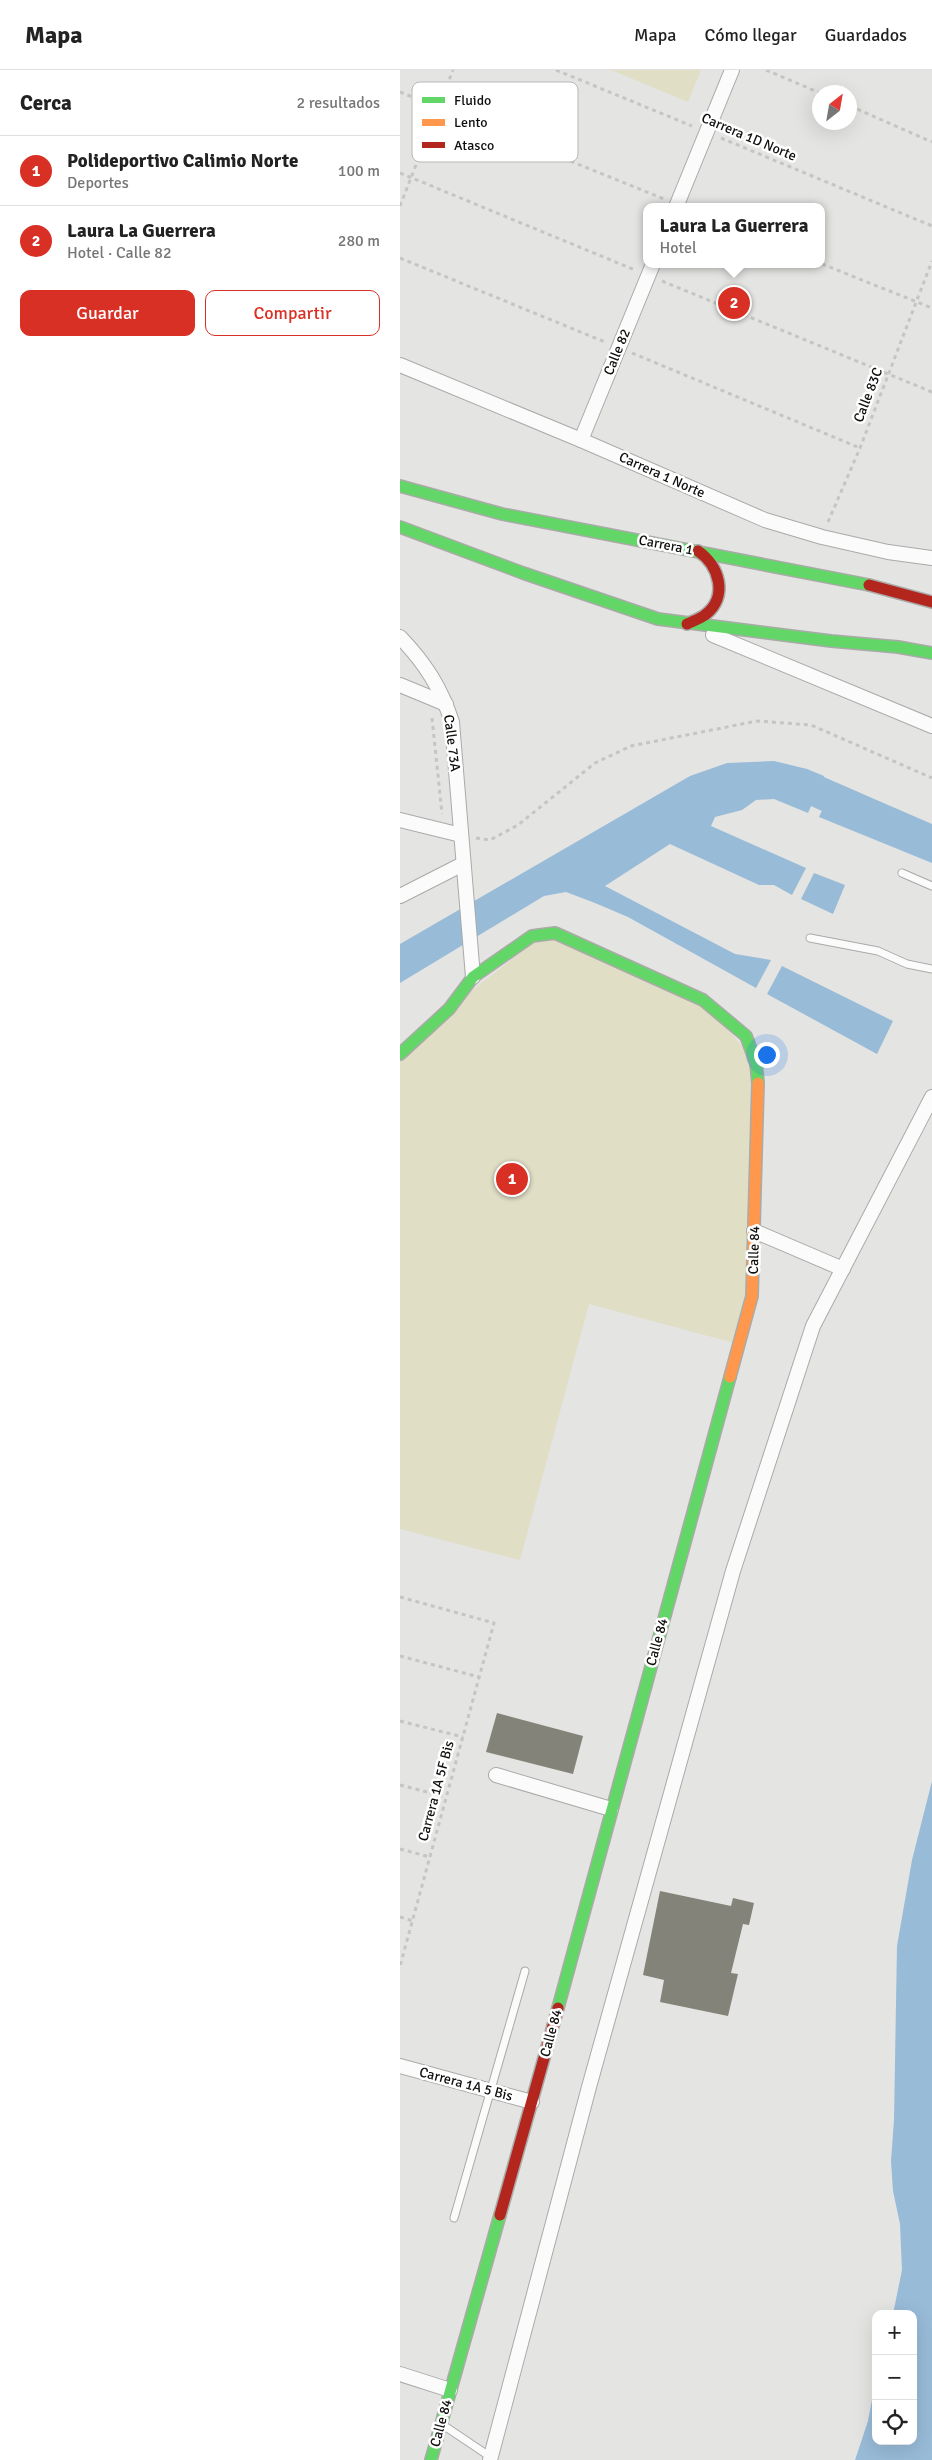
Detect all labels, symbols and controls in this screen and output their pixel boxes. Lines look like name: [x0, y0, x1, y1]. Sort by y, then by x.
text: Mapa: [25, 20, 83, 50]
text: Mapa: [634, 24, 676, 46]
text: Cómo llegar: [704, 24, 797, 46]
text: Guardados: [825, 24, 907, 46]
legend: [412, 82, 578, 162]
north arrow: [812, 85, 857, 130]
text: Cerca: [20, 90, 72, 116]
text: Fluido: [454, 92, 491, 109]
text: 2 resultados: [297, 93, 380, 113]
street label: Carrera 1D Norte: [699, 109, 799, 165]
text: Lento: [454, 114, 488, 131]
text: Atasco: [454, 137, 494, 154]
text: Polideportivo Calimio Norte: [67, 149, 298, 173]
text: 1: [32, 161, 40, 181]
text: 100 m: [338, 161, 380, 181]
text: Deportes: [67, 173, 129, 193]
popup: [643, 203, 825, 268]
text: Laura La Guerrera: [660, 214, 808, 238]
text: Laura La Guerrera: [67, 219, 216, 243]
text: 2: [32, 231, 40, 251]
text: 280 m: [338, 231, 380, 251]
text: Hotel: [660, 238, 697, 258]
text: Hotel · Calle 82: [67, 243, 172, 263]
pin: 2: [718, 284, 750, 322]
button: Guardar: [20, 290, 195, 336]
button: Compartir: [205, 290, 380, 336]
street label: Calle 82: [600, 326, 634, 378]
street label: Calle 83C: [850, 365, 886, 425]
street label: Carrera 1 Norte: [616, 448, 708, 502]
street label: Carrera 1: [637, 531, 695, 559]
street label: Calle 73A: [440, 714, 464, 773]
your location: [754, 1042, 780, 1068]
pin: 1: [496, 1160, 528, 1198]
street label: Calle 84: [745, 1225, 763, 1275]
street label: Calle 84: [643, 1616, 672, 1668]
street label: Carrera 1A 5F Bis: [414, 1739, 458, 1843]
street label: Calle 84: [537, 2007, 566, 2059]
street label: Carrera 1A 5 Bis: [417, 2063, 515, 2105]
map controls: [872, 2310, 917, 2445]
button: +: [872, 2310, 917, 2355]
button: −: [872, 2355, 917, 2400]
street label: Calle 84: [427, 2397, 456, 2449]
button: locate: [872, 2400, 917, 2445]

